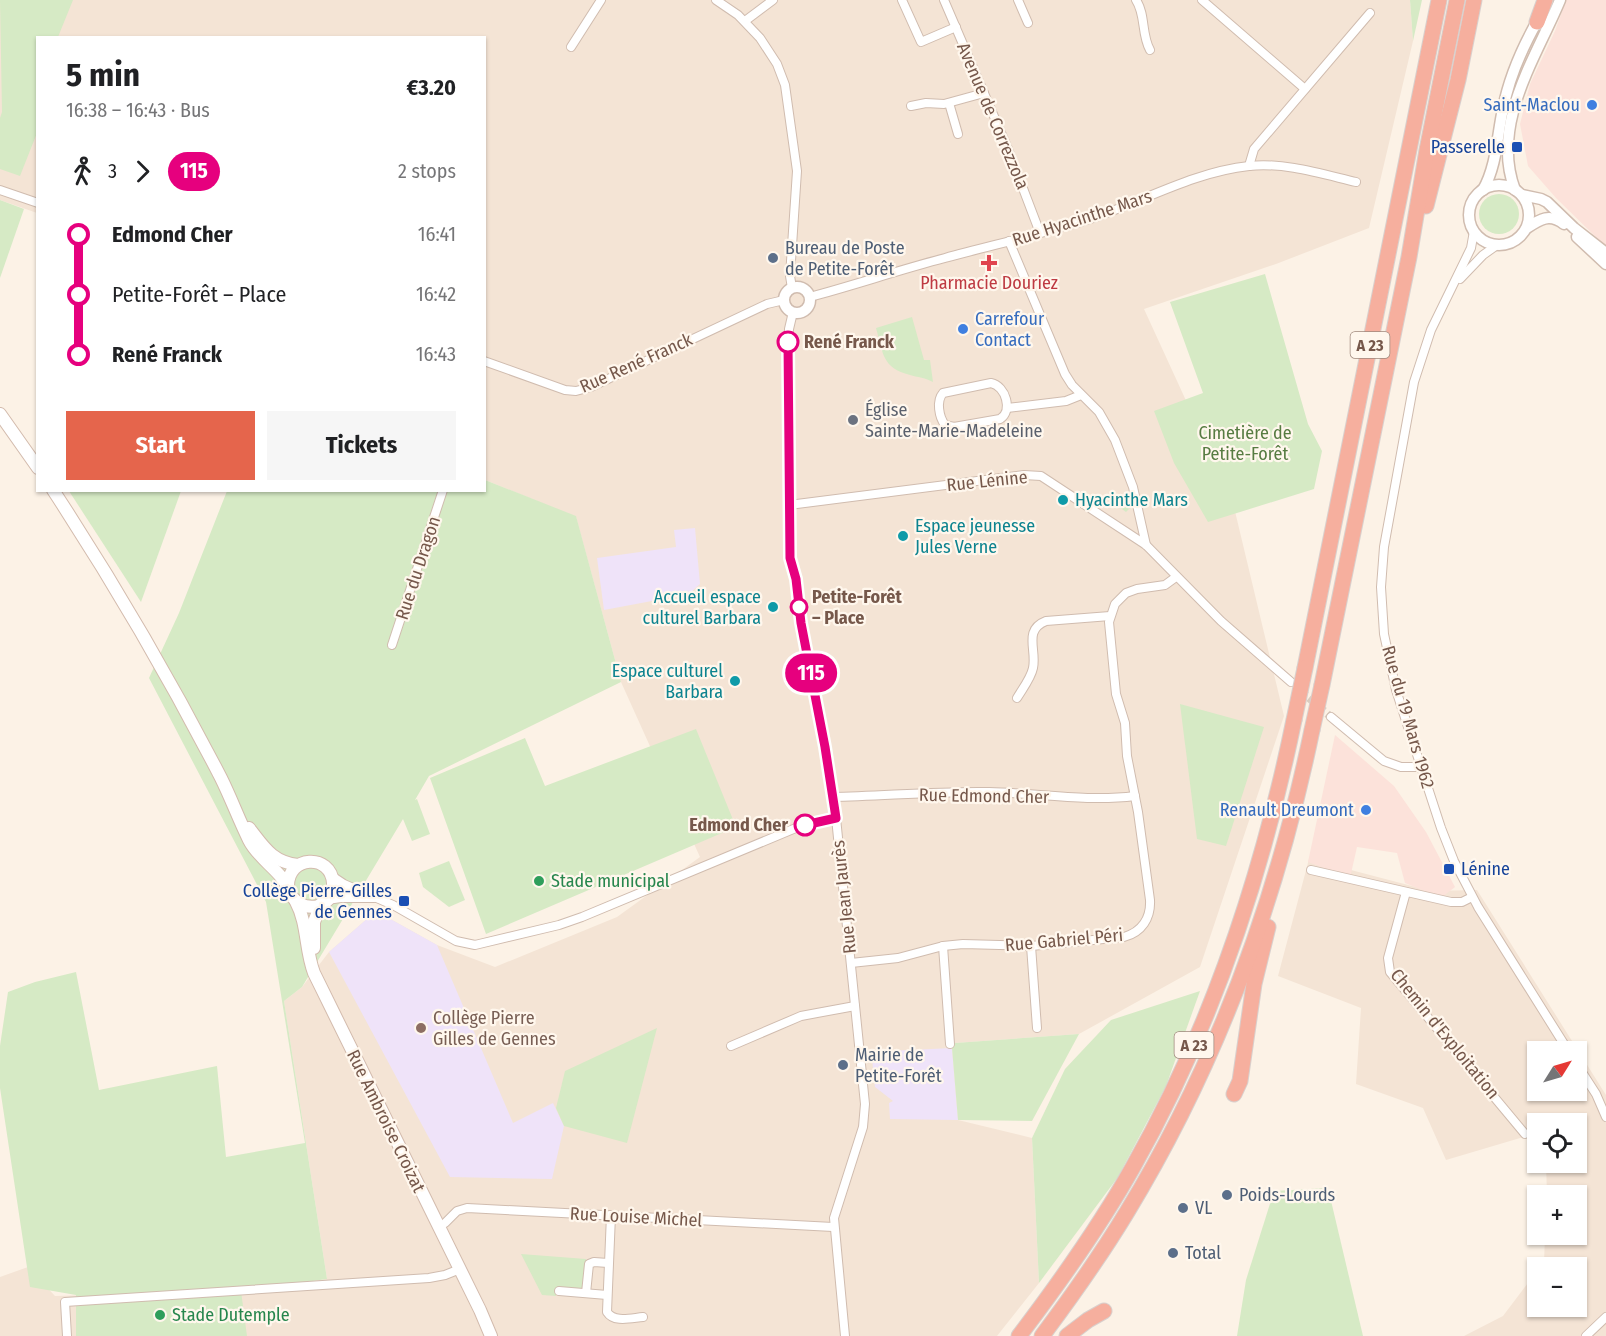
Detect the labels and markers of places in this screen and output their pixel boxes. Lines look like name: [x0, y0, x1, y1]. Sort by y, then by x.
place label: Saint-Maclou: [1484, 94, 1580, 116]
marker: Saint-Maclou: [1585, 98, 1599, 112]
place label: Passerelle: [1431, 136, 1505, 158]
marker: Passerelle: [1510, 140, 1524, 154]
place label: Bureau de Poste de Petite-Forêt: [785, 237, 905, 280]
marker: Bureau de Poste de Petite-Forêt: [766, 251, 780, 265]
marker: Pharmacie Douriez: [982, 256, 996, 270]
place label: Pharmacie Douriez: [920, 272, 1058, 294]
place label: Carrefour Contact: [975, 308, 1045, 351]
marker: Carrefour Contact: [956, 322, 970, 336]
marker: René Franck: [777, 331, 799, 353]
place label: René Franck: [804, 331, 895, 353]
place label: Église Sainte-Marie-Madeleine: [865, 398, 1043, 442]
marker: Église Sainte-Marie-Madeleine: [846, 413, 860, 427]
place label: Hyacinthe Mars: [1075, 489, 1188, 511]
marker: Hyacinthe Mars: [1056, 493, 1070, 507]
place label: Espace jeunesse Jules Verne: [915, 515, 1035, 558]
marker: Espace jeunesse Jules Verne: [896, 529, 910, 543]
place label: Accueil espace culturel Barbara: [643, 586, 761, 629]
place label: Petite-Forêt – Place: [812, 586, 902, 629]
marker: Petite-Forêt – Place: [790, 598, 808, 616]
marker: Accueil espace culturel Barbara: [766, 600, 780, 614]
place label: Espace culturel Barbara: [612, 660, 723, 703]
marker: Espace culturel Barbara: [728, 674, 742, 688]
place label: Renault Dreumont: [1220, 799, 1354, 821]
marker: Renault Dreumont: [1359, 803, 1373, 817]
place label: Edmond Cher: [689, 814, 788, 836]
marker: Edmond Cher: [794, 814, 816, 836]
place label: Lénine: [1461, 858, 1510, 880]
marker: Lénine: [1442, 862, 1456, 876]
place label: Stade municipal: [551, 870, 670, 892]
marker: Stade municipal: [532, 874, 546, 888]
place label: Collège Pierre-Gilles de Gennes: [243, 880, 392, 923]
marker: Collège Pierre-Gilles de Gennes: [397, 894, 411, 908]
place label: Collège Pierre Gilles de Gennes: [433, 1007, 556, 1050]
marker: Collège Pierre Gilles de Gennes: [414, 1021, 428, 1035]
place label: Mairie de Petite-Forêt: [855, 1044, 942, 1087]
marker: Mairie de Petite-Forêt: [836, 1058, 850, 1072]
place label: Poids-Lourds: [1239, 1184, 1336, 1206]
marker: Poids-Lourds: [1220, 1188, 1234, 1202]
place label: VL: [1195, 1197, 1212, 1219]
marker: VL: [1176, 1201, 1190, 1215]
place label: Total: [1185, 1242, 1221, 1264]
marker: Total: [1166, 1246, 1180, 1260]
place label: Stade Dutemple: [172, 1304, 290, 1326]
marker: Stade Dutemple: [153, 1308, 167, 1322]

